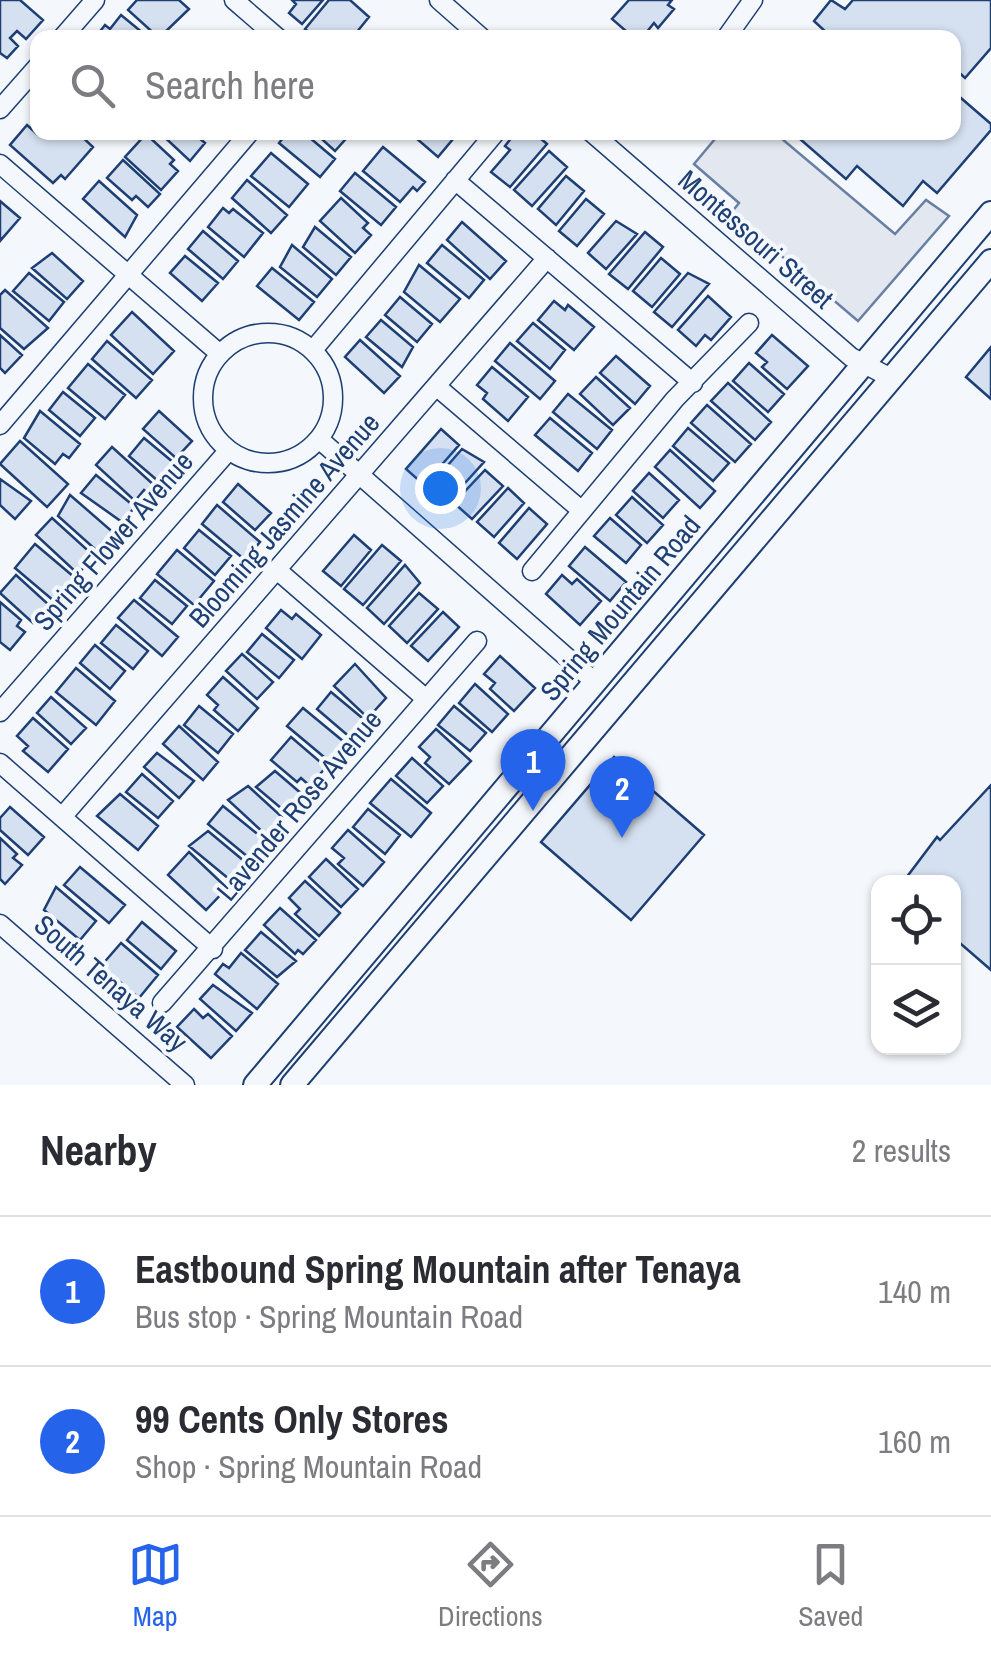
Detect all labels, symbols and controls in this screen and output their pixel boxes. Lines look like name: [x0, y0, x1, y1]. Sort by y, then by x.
search box: [30, 30, 961, 140]
icon: search: [65, 58, 120, 113]
text: Search here: [145, 60, 315, 111]
street label: Montessouri Street: [670, 161, 842, 317]
street label: Blooming Jasmine Avenue: [180, 405, 388, 635]
street label: Spring Flower Avenue: [25, 443, 201, 639]
your location: [415, 463, 466, 514]
street label: Spring Mountain Road: [531, 507, 709, 709]
street label: Lavender Rose Avenue: [208, 702, 390, 908]
pin: 1: [500, 728, 566, 811]
pin: 2: [590, 756, 654, 838]
map controls: [871, 875, 961, 1055]
button: locate: [871, 875, 961, 965]
street label: South Tenaya Way: [26, 906, 196, 1060]
button: layers: [871, 965, 961, 1055]
text: Nearby: [40, 1122, 157, 1178]
text: 2 results: [852, 1129, 951, 1172]
text: Eastbound Spring Mountain after Tenaya: [135, 1244, 740, 1295]
text: 1: [65, 1270, 80, 1313]
text: 140 m: [878, 1270, 951, 1313]
text: Bus stop · Spring Mountain Road: [135, 1295, 523, 1338]
text: 99 Cents Only Stores: [135, 1394, 448, 1445]
text: 2: [65, 1420, 80, 1463]
text: 160 m: [878, 1420, 951, 1463]
text: Shop · Spring Mountain Road: [135, 1445, 482, 1488]
tab: Map: [128, 1537, 183, 1635]
tab: Directions: [438, 1537, 543, 1635]
tab: Saved: [798, 1537, 863, 1635]

